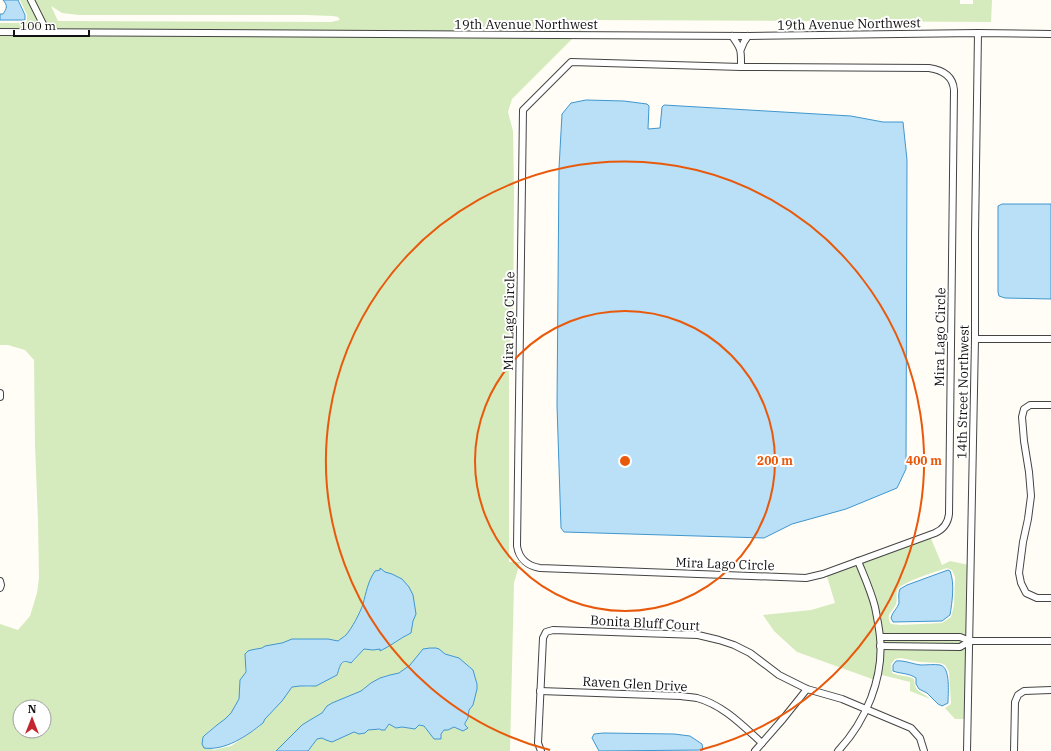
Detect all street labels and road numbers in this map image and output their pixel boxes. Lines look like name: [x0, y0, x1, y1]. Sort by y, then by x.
street label: 19th Avenue Northwest: [777, 14, 921, 34]
street label: 19th Avenue Northwest: [454, 16, 598, 33]
street label: Mira Lago Circle: [500, 271, 518, 371]
street label: Mira Lago Circle: [931, 287, 949, 387]
street label: 14th Street Northwest: [953, 324, 973, 459]
street label: Mira Lago Circle: [675, 554, 775, 574]
street label: Bonita Bluff Court: [590, 612, 701, 634]
street label: Raven Glen Drive: [582, 673, 688, 695]

